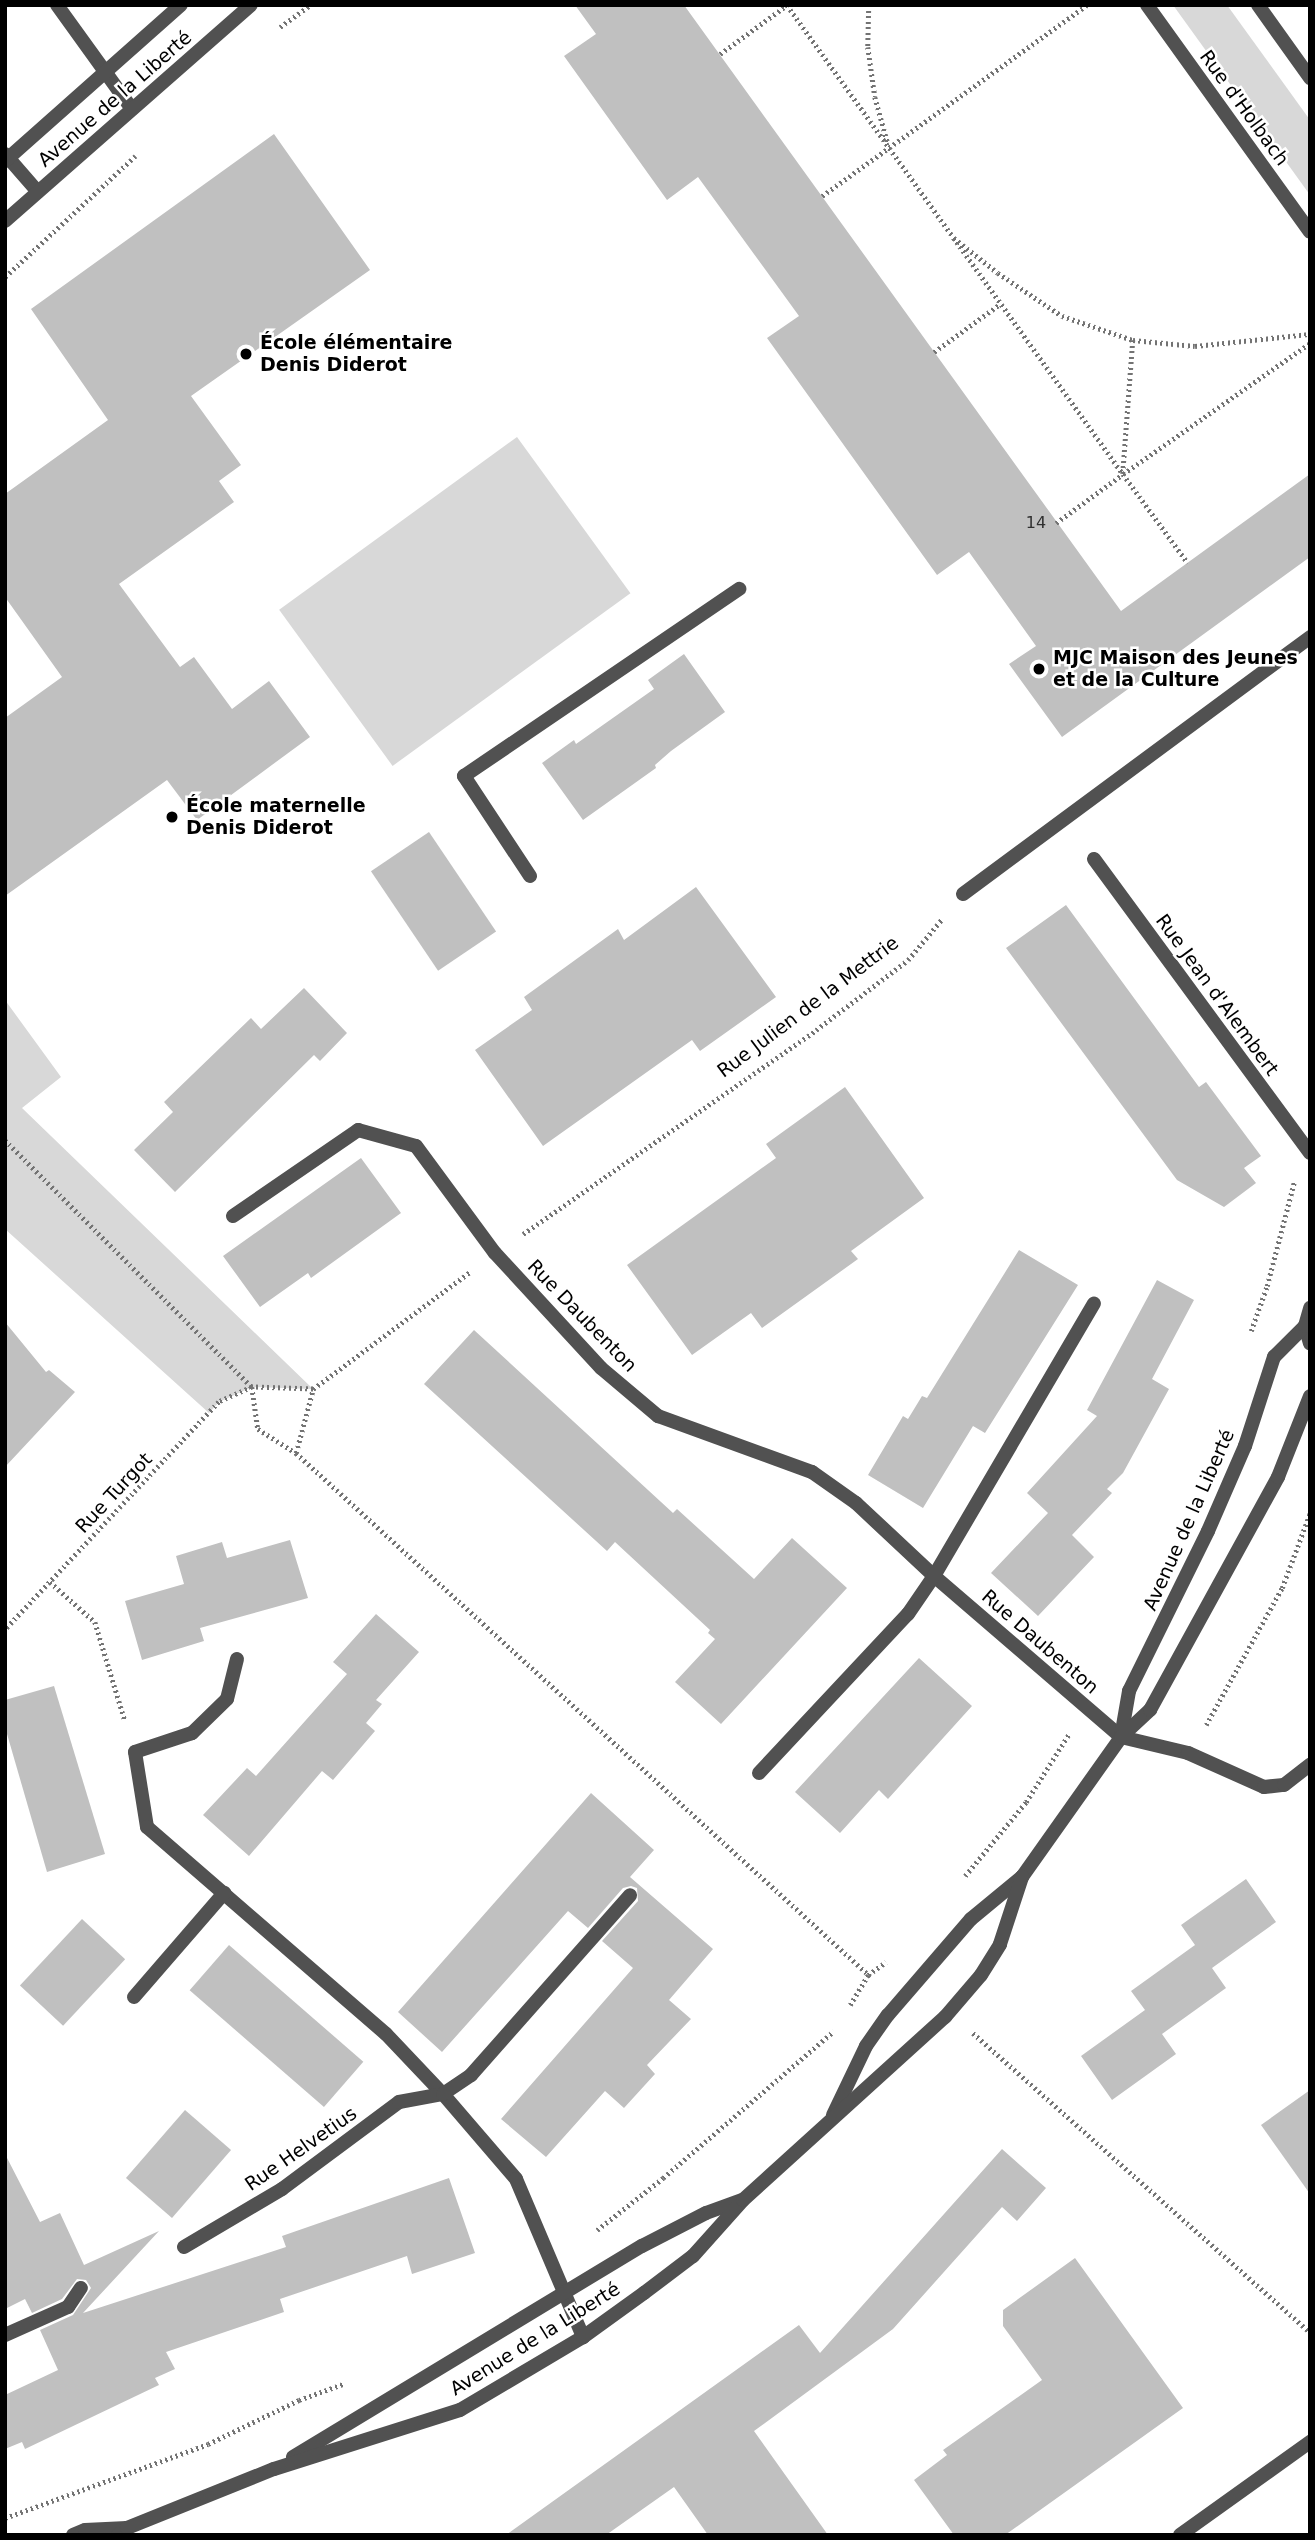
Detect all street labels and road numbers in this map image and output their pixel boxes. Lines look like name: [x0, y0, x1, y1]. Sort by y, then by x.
street label: Avenue de la Liberté: [34, 26, 196, 172]
street label: Rue d'Holbach: [1195, 46, 1293, 170]
street label: Rue Jean d'Alembert: [1151, 910, 1283, 1080]
street label: Rue Julien de la Mettrie: [713, 932, 903, 1082]
street label: Rue Daubenton: [523, 1255, 641, 1377]
street label: Avenue de la Liberté: [1139, 1426, 1239, 1614]
street label: Rue Turgot: [71, 1448, 157, 1538]
street label: Rue Daubenton: [977, 1585, 1103, 1699]
street label: Rue Helvetius: [241, 2102, 361, 2196]
street label: Avenue de la Liberté: [446, 2277, 624, 2401]

